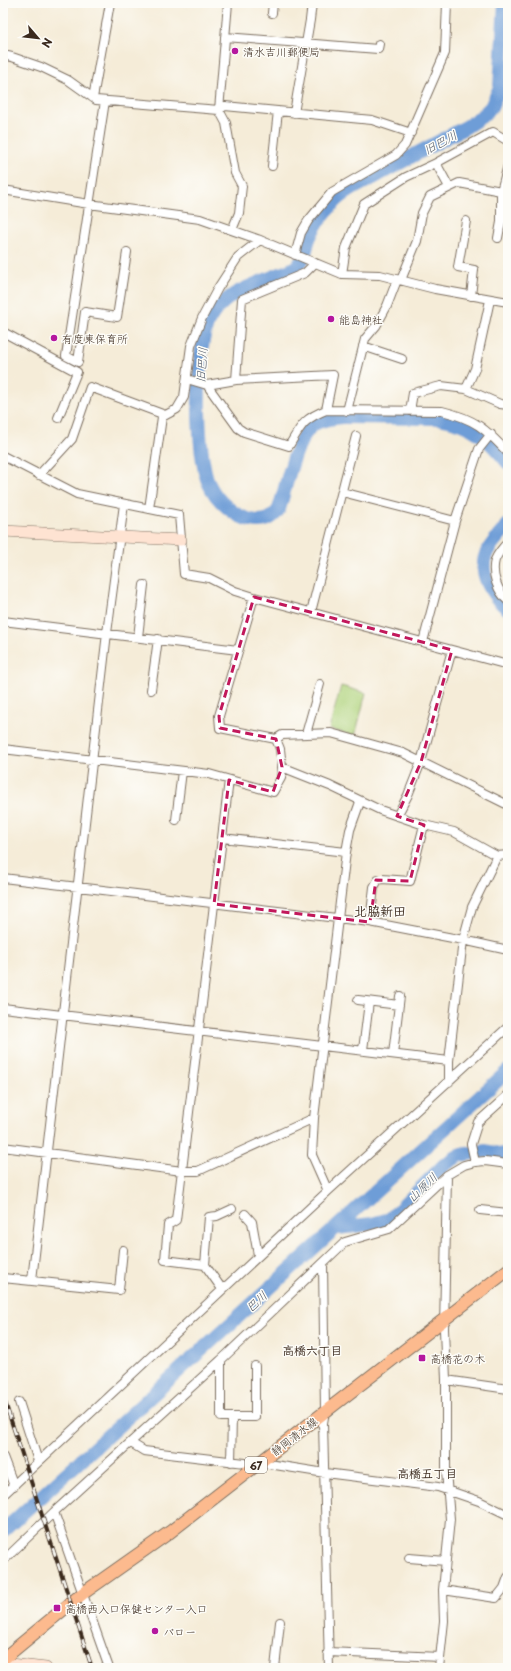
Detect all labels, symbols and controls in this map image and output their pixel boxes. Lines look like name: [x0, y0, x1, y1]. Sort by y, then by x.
north arrow: [18, 18, 58, 58]
text: N: [38, 35, 57, 51]
place label: 清水吉川郵便局: [243, 43, 320, 60]
marker: 清水吉川郵便局: [230, 46, 240, 56]
water label: 旧巴川: [420, 125, 460, 159]
place label: 能島神社: [339, 311, 383, 328]
marker: 能島神社: [326, 314, 336, 324]
place label: 有度東保育所: [62, 330, 128, 347]
marker: 有度東保育所: [49, 333, 59, 343]
water label: 旧巴川: [191, 346, 211, 384]
district label: 北脇新田: [354, 901, 406, 920]
water label: 山原川: [403, 1168, 441, 1206]
water label: 巴川: [241, 1286, 271, 1316]
district label: 高橋六丁目: [282, 1341, 342, 1359]
place label: 高橋花の木: [430, 1350, 485, 1367]
marker: 高橋花の木: [417, 1353, 427, 1363]
street label: 静岡清水線: [267, 1412, 321, 1460]
road number: 67: [245, 1457, 267, 1473]
district label: 高橋五丁目: [397, 1464, 457, 1482]
place label: 高橋西入口保健センター入口: [65, 1600, 208, 1617]
marker: 高橋西入口保健センター入口: [52, 1603, 62, 1613]
place label: バロー: [163, 1623, 196, 1640]
marker: バロー: [150, 1626, 160, 1636]

